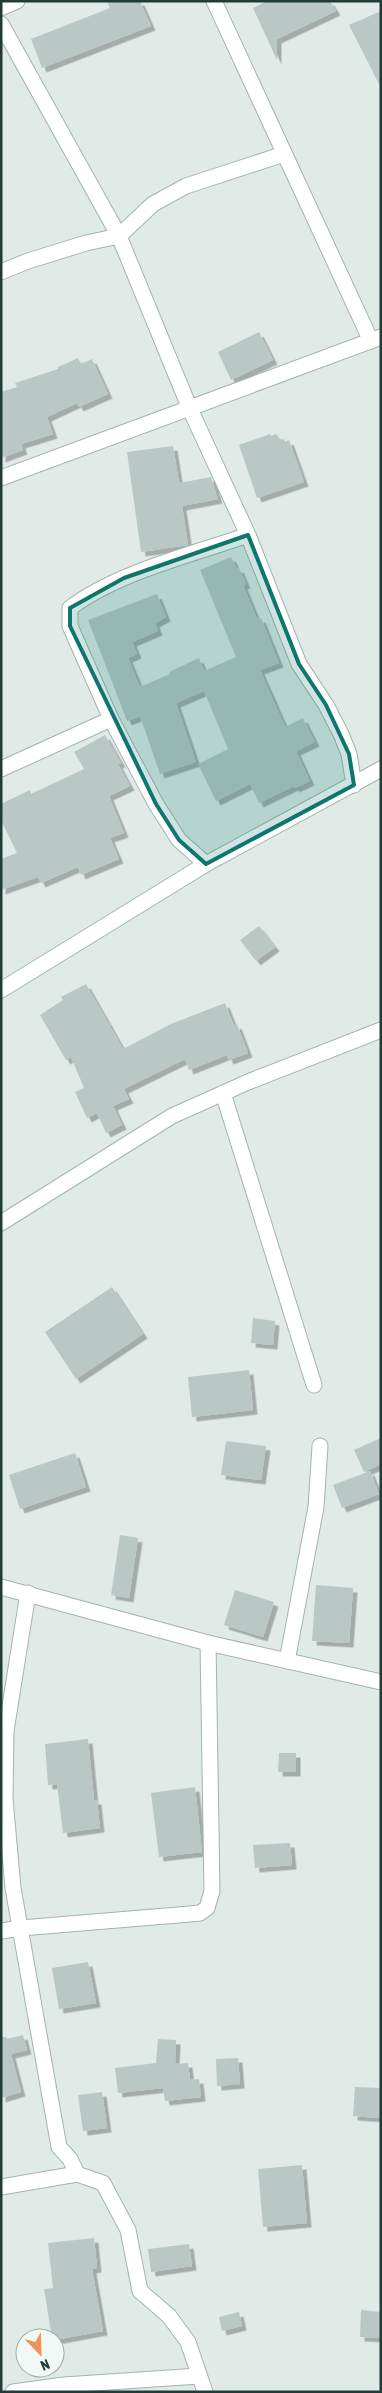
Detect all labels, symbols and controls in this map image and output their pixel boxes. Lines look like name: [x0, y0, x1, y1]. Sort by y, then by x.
north arrow: [15, 2328, 65, 2378]
text: N: [38, 2356, 52, 2374]

